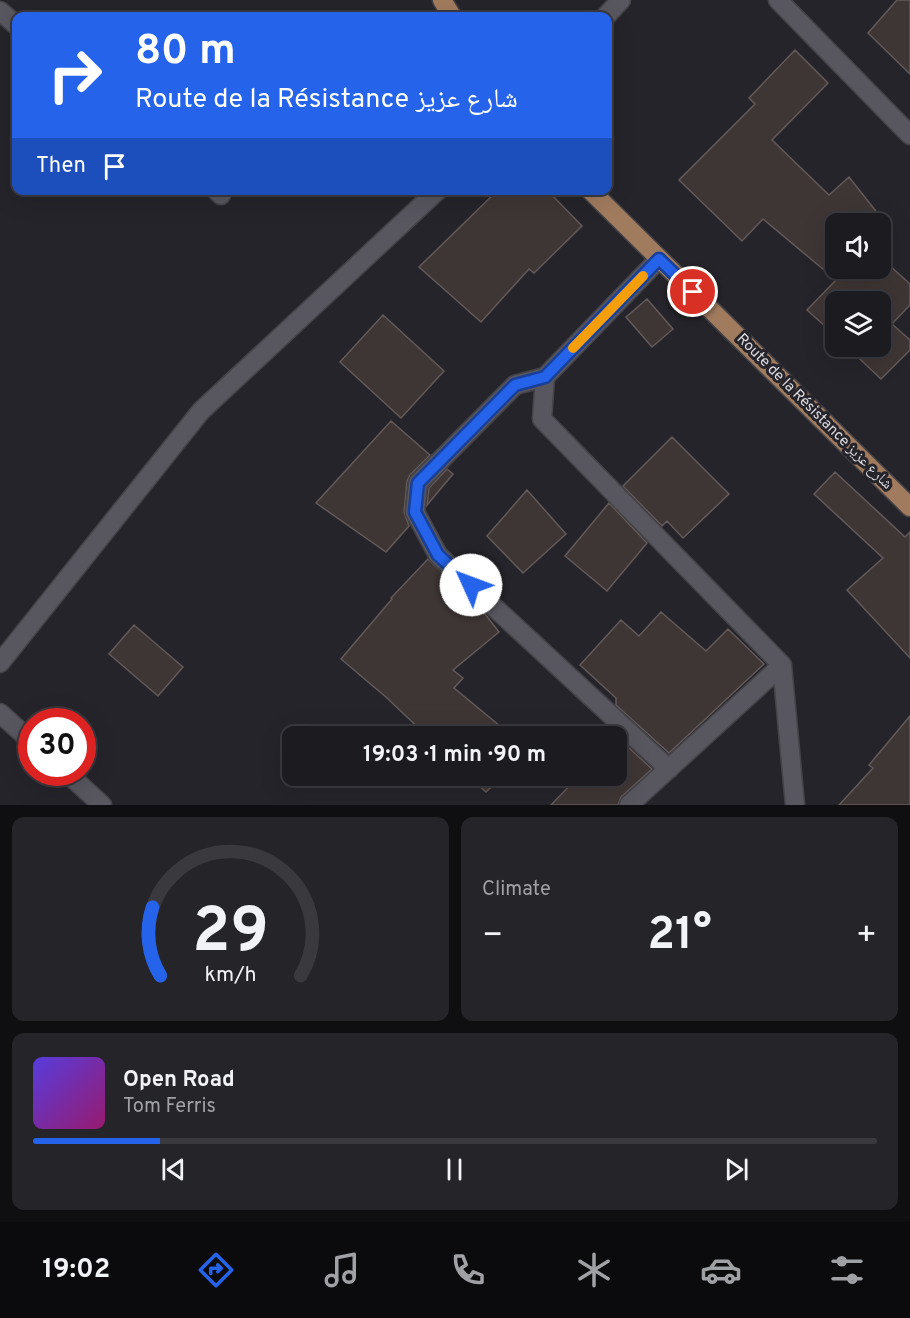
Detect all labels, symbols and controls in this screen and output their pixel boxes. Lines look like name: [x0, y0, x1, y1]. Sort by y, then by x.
text: 80 m: [135, 26, 236, 79]
icon: right: [36, 36, 114, 114]
text: Route de la Résistance شارع عزيز: [135, 83, 518, 117]
icon: arrive: [98, 150, 131, 183]
text: Then: [36, 153, 86, 180]
map controls: [825, 213, 891, 357]
button: sound: [825, 213, 891, 279]
pin: [667, 266, 718, 317]
icon: arrive: [676, 275, 709, 308]
button: layers: [825, 291, 891, 357]
street label: Route de la Résistance شارع عزيز: [732, 330, 896, 494]
position arrow: [439, 553, 503, 617]
speed limit sign: 30: [18, 708, 96, 786]
text: 19:03 · 1 min · 90 m: [363, 742, 546, 769]
text: Climate: [482, 877, 551, 903]
text: 29: [192, 895, 269, 974]
text: 21°: [647, 908, 712, 965]
text: −: [482, 916, 503, 958]
text: +: [856, 916, 877, 958]
text: km/h: [204, 962, 257, 989]
text: Open Road: [123, 1067, 235, 1094]
text: Tom Ferris: [123, 1094, 216, 1120]
icon: previous: [157, 1153, 190, 1186]
icon: pause: [438, 1153, 471, 1186]
icon: next: [720, 1153, 753, 1186]
icon: directions: [195, 1249, 237, 1291]
icon: music: [321, 1249, 363, 1291]
icon: phone: [447, 1249, 489, 1291]
icon: climate: [573, 1249, 615, 1291]
icon: car: [700, 1249, 742, 1291]
icon: filters: [826, 1249, 868, 1291]
text: 19:02: [42, 1253, 110, 1287]

